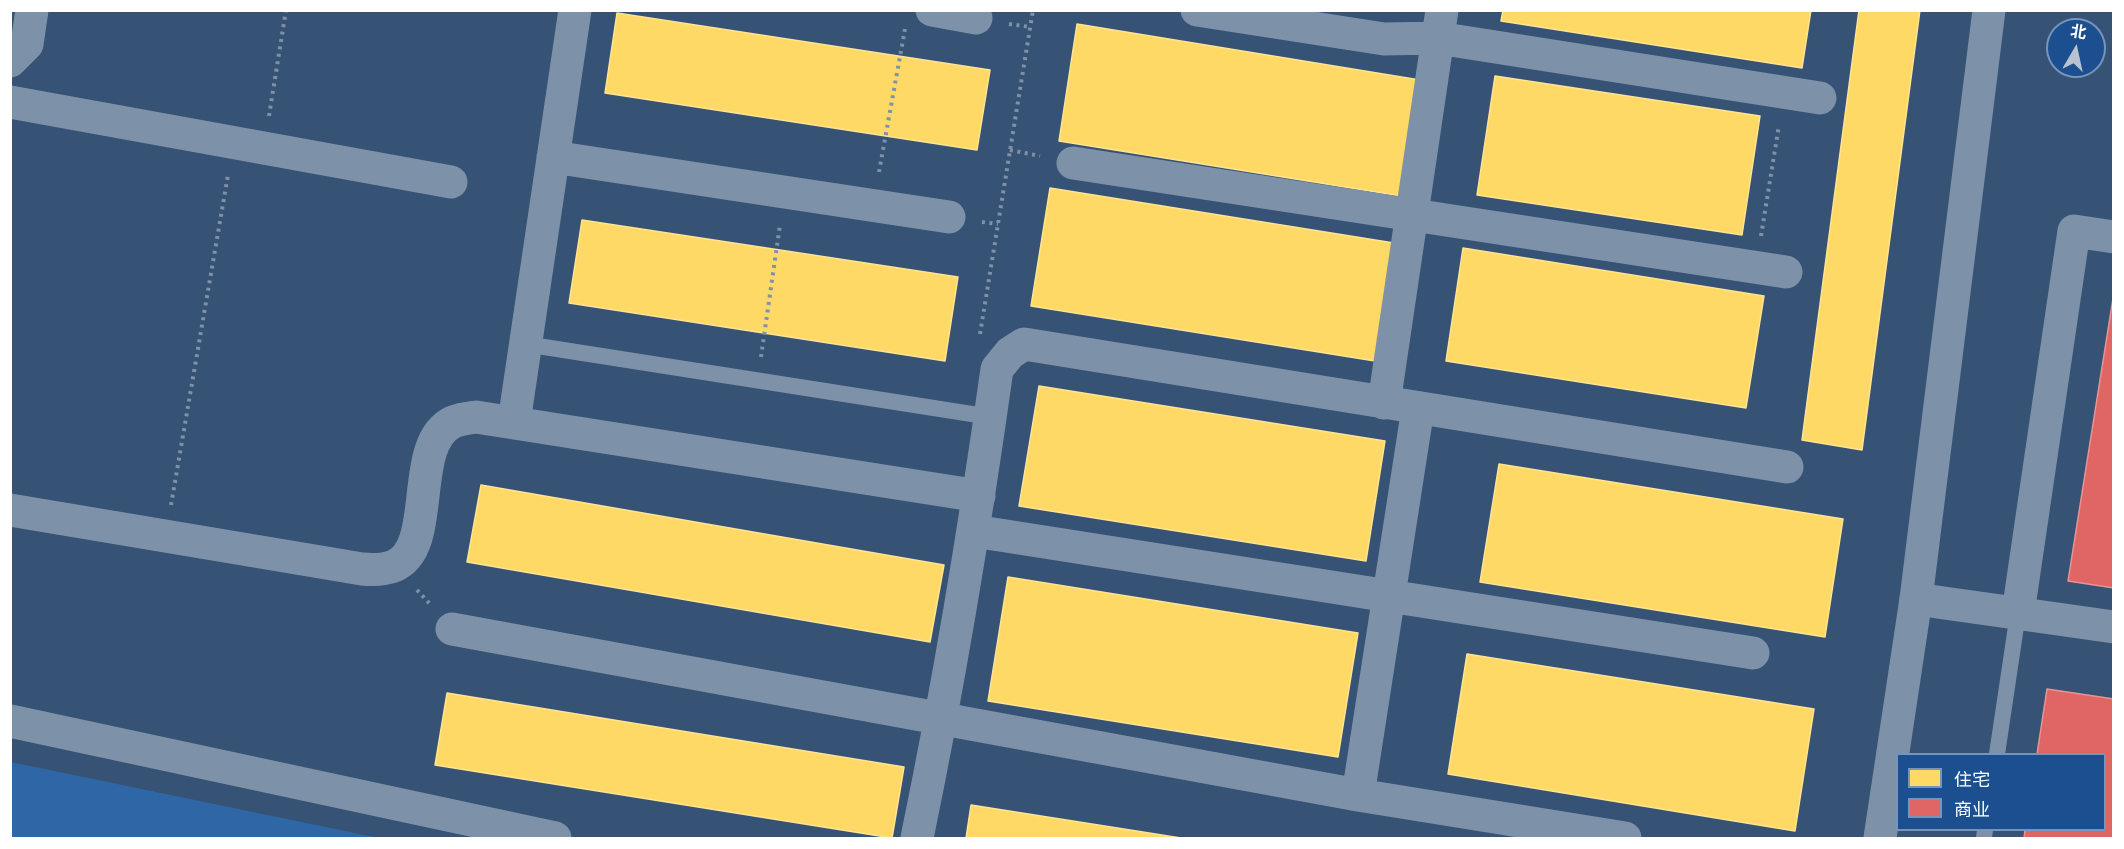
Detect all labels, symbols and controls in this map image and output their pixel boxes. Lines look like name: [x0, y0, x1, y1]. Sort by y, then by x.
north arrow: [2046, 18, 2106, 78]
text: 北: [2069, 21, 2088, 42]
legend: [1896, 753, 2106, 831]
text: 住宅: [1954, 769, 1990, 790]
text: 商业: [1954, 799, 1990, 820]

